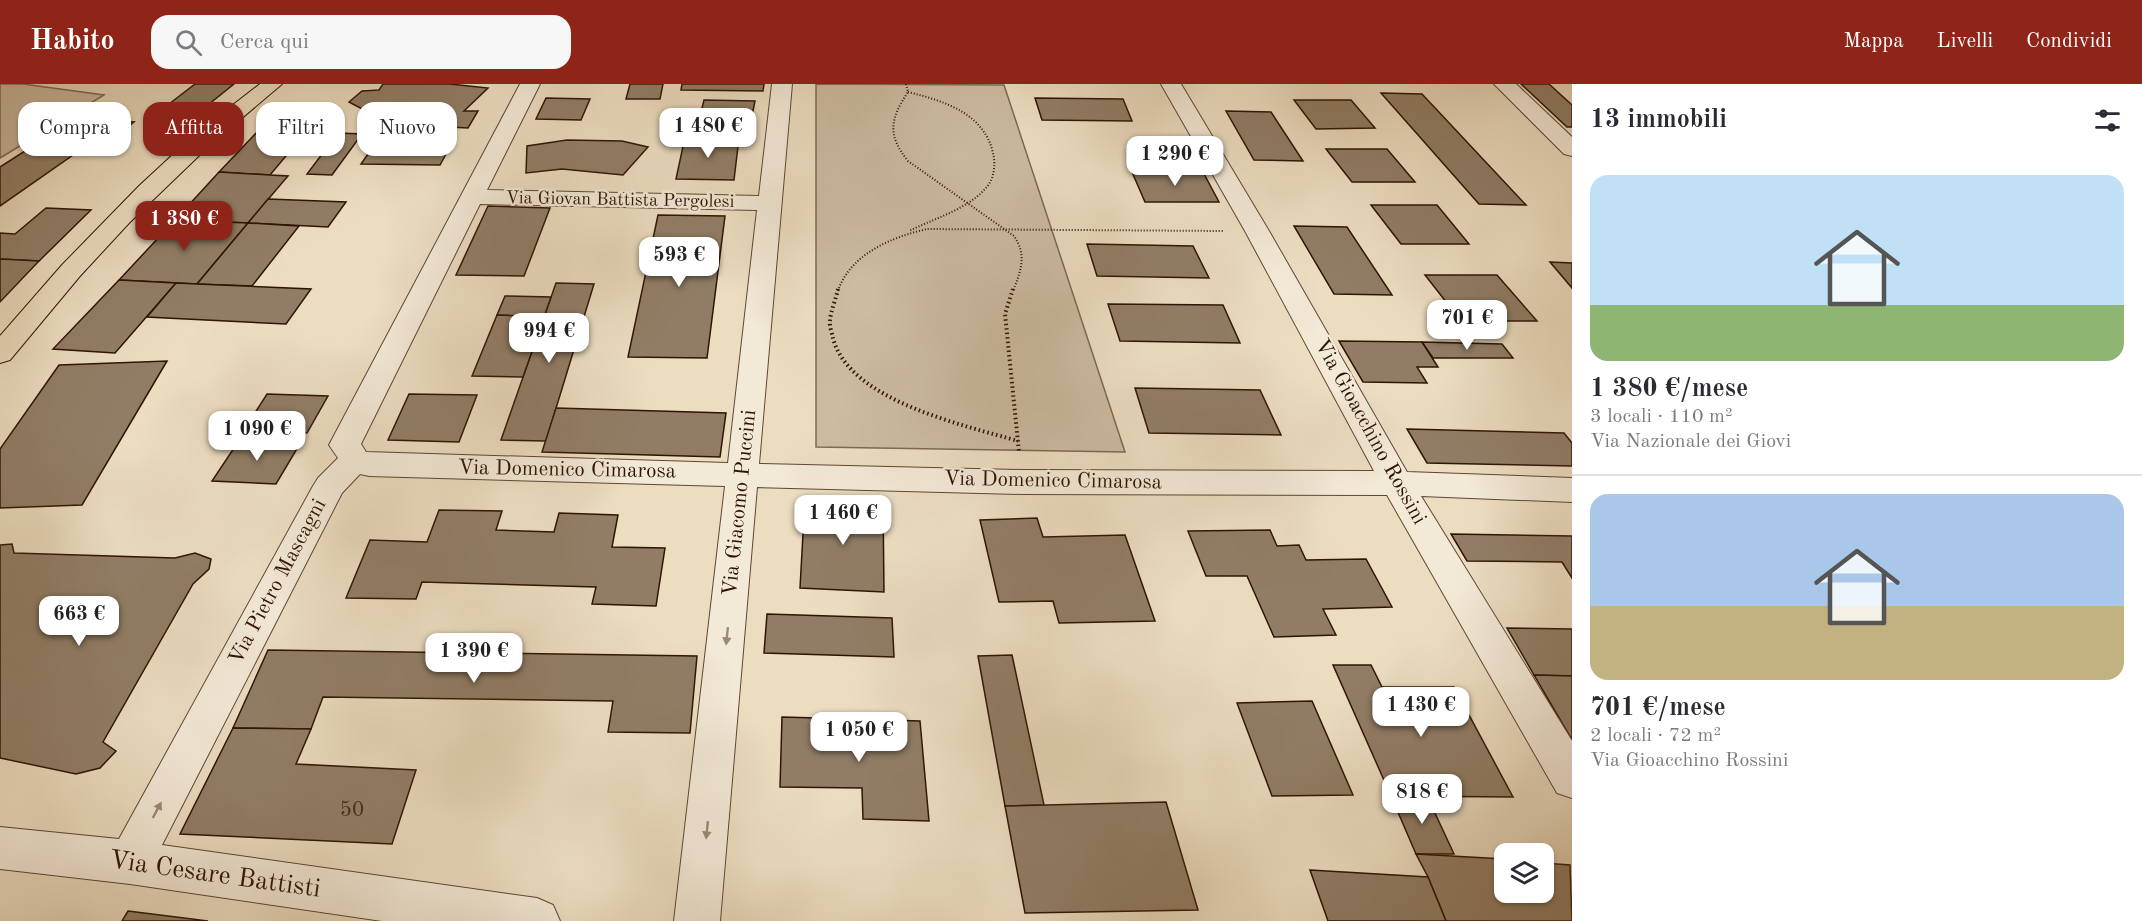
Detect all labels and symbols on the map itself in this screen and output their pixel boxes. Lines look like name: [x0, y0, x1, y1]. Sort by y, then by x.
pin: 1 480 €: [653, 108, 763, 159]
pin: 1 290 €: [1120, 136, 1230, 187]
street label: Via Giovan Battista Pergolesi: [505, 189, 735, 211]
pin: 1 380 €: [129, 201, 239, 252]
pin: 593 €: [637, 237, 721, 288]
pin: 701 €: [1425, 300, 1509, 351]
pin: 994 €: [507, 313, 591, 364]
street label: Via Gioacchino Rossini: [1310, 336, 1430, 528]
street label: Via Giacomo Puccini: [720, 409, 760, 597]
pin: 1 090 €: [202, 411, 312, 462]
street label: Via Domenico Cimarosa: [458, 458, 676, 482]
street label: Via Domenico Cimarosa: [944, 469, 1162, 493]
pin: 1 460 €: [788, 495, 898, 546]
street label: Via Pietro Mascagni: [226, 496, 330, 668]
pin: 663 €: [37, 596, 121, 647]
one-way arrow: [722, 627, 732, 646]
pin: 1 390 €: [419, 633, 529, 684]
pin: 1 430 €: [1366, 687, 1476, 738]
pin: 1 050 €: [804, 712, 914, 763]
pin: 818 €: [1380, 774, 1464, 825]
house number: 50: [340, 800, 364, 821]
one-way arrow: [152, 801, 162, 818]
one-way arrow: [702, 821, 712, 840]
street label: Via Cesare Battisti: [108, 847, 322, 903]

